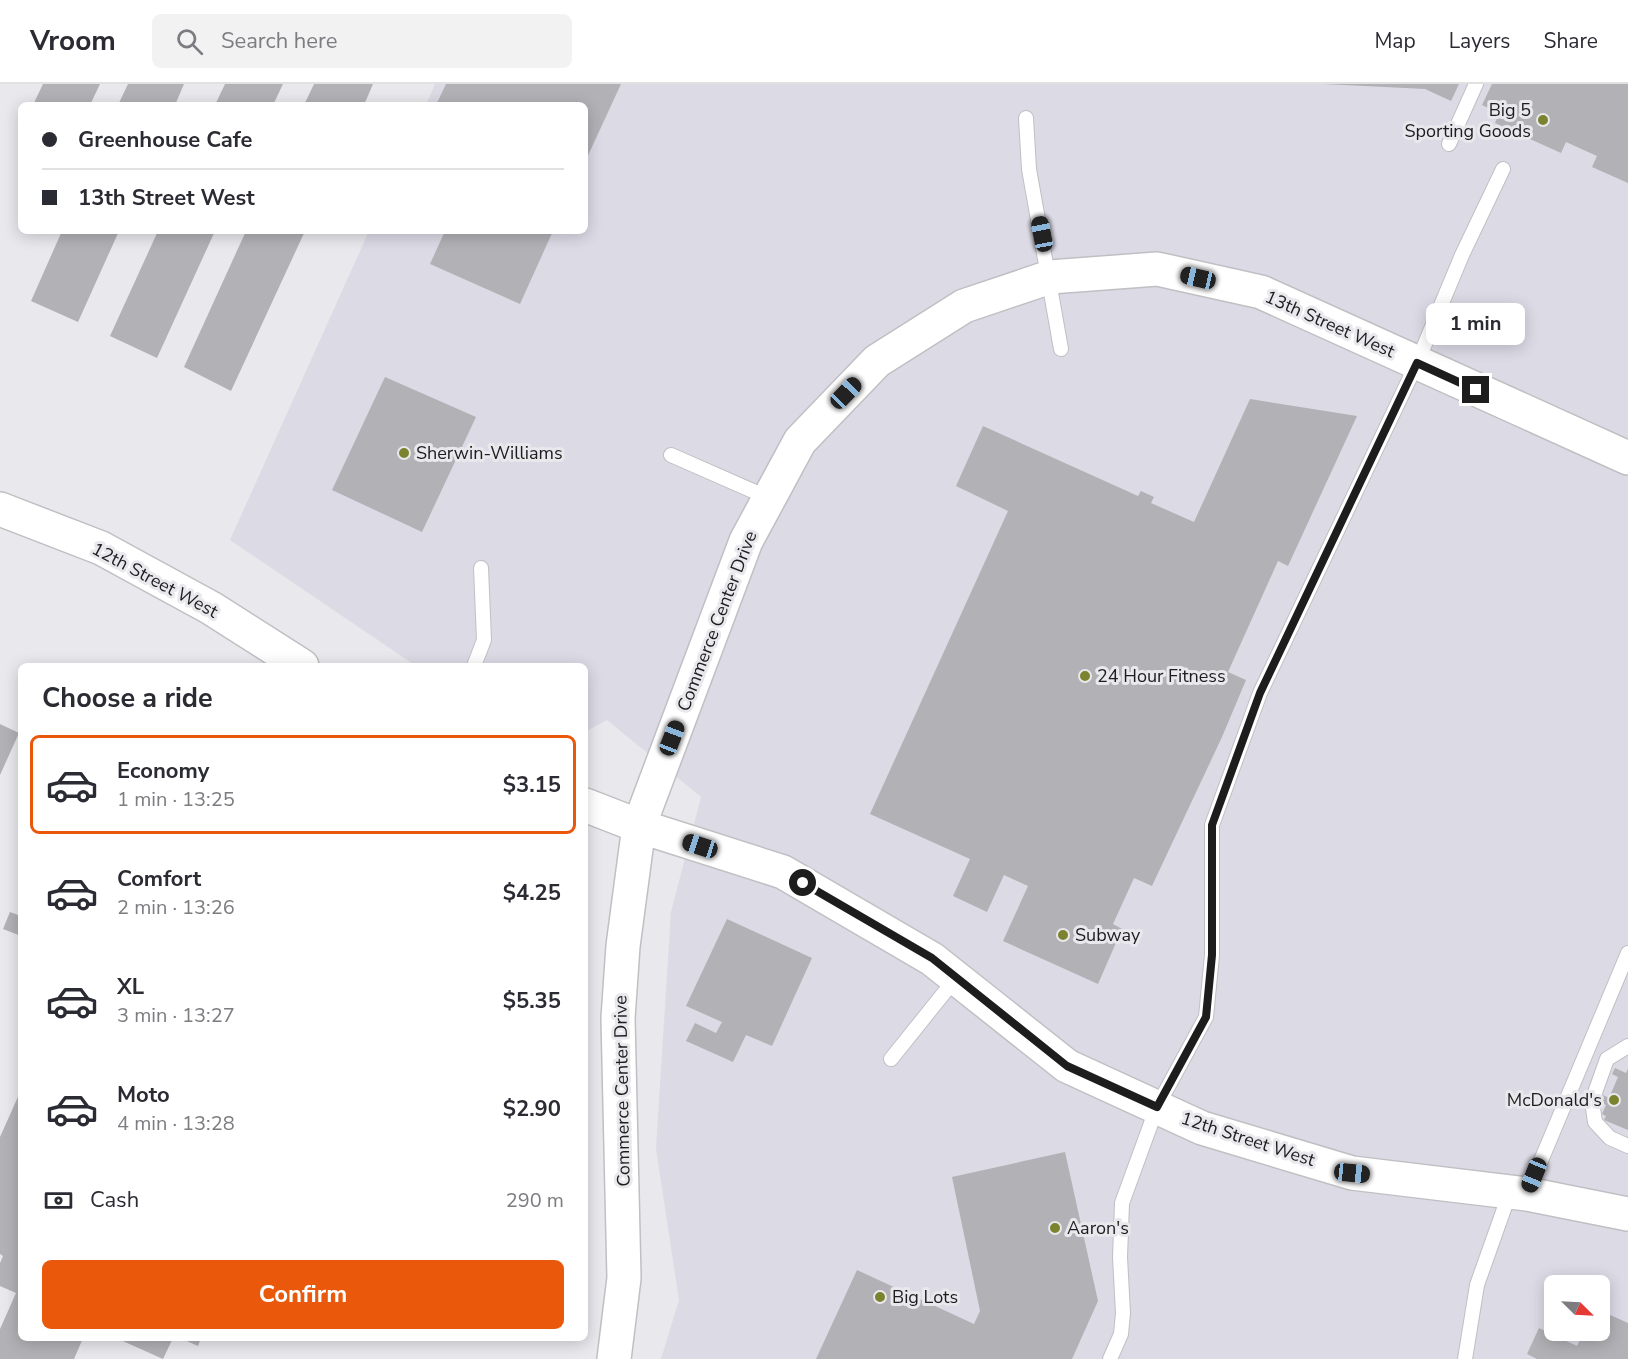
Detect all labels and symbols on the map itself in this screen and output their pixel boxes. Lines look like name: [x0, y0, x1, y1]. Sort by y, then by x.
place label: Big 5 Sporting Goods: [1404, 98, 1531, 143]
marker: Big 5 Sporting Goods: [1536, 113, 1550, 127]
car: [1030, 215, 1054, 253]
car: [1178, 265, 1218, 291]
street label: 13th Street West: [1261, 285, 1399, 364]
callout: 1 min: [1426, 303, 1526, 345]
car: [827, 374, 865, 412]
route end: [1462, 376, 1489, 403]
place label: Sherwin-Williams: [416, 441, 563, 465]
marker: Sherwin-Williams: [397, 446, 411, 460]
street label: Commerce Center Drive: [672, 527, 762, 715]
street label: 12th Street West: [88, 537, 223, 624]
place label: 24 Hour Fitness: [1097, 664, 1226, 688]
marker: 24 Hour Fitness: [1078, 669, 1092, 683]
car: [657, 718, 687, 758]
car: [680, 832, 720, 860]
route start: [789, 869, 816, 896]
place label: Subway: [1075, 923, 1141, 947]
marker: Subway: [1056, 928, 1070, 942]
street label: Commerce Center Drive: [608, 995, 636, 1187]
place label: McDonald's: [1507, 1088, 1602, 1112]
marker: McDonald's: [1607, 1093, 1621, 1107]
street label: 12th Street West: [1178, 1106, 1319, 1172]
car: [1519, 1155, 1549, 1195]
car: [1333, 1162, 1371, 1184]
place label: Aaron's: [1067, 1216, 1129, 1240]
marker: Aaron's: [1048, 1221, 1062, 1235]
north arrow: [1544, 1275, 1610, 1341]
place label: Big Lots: [892, 1285, 958, 1309]
marker: Big Lots: [873, 1290, 887, 1304]

